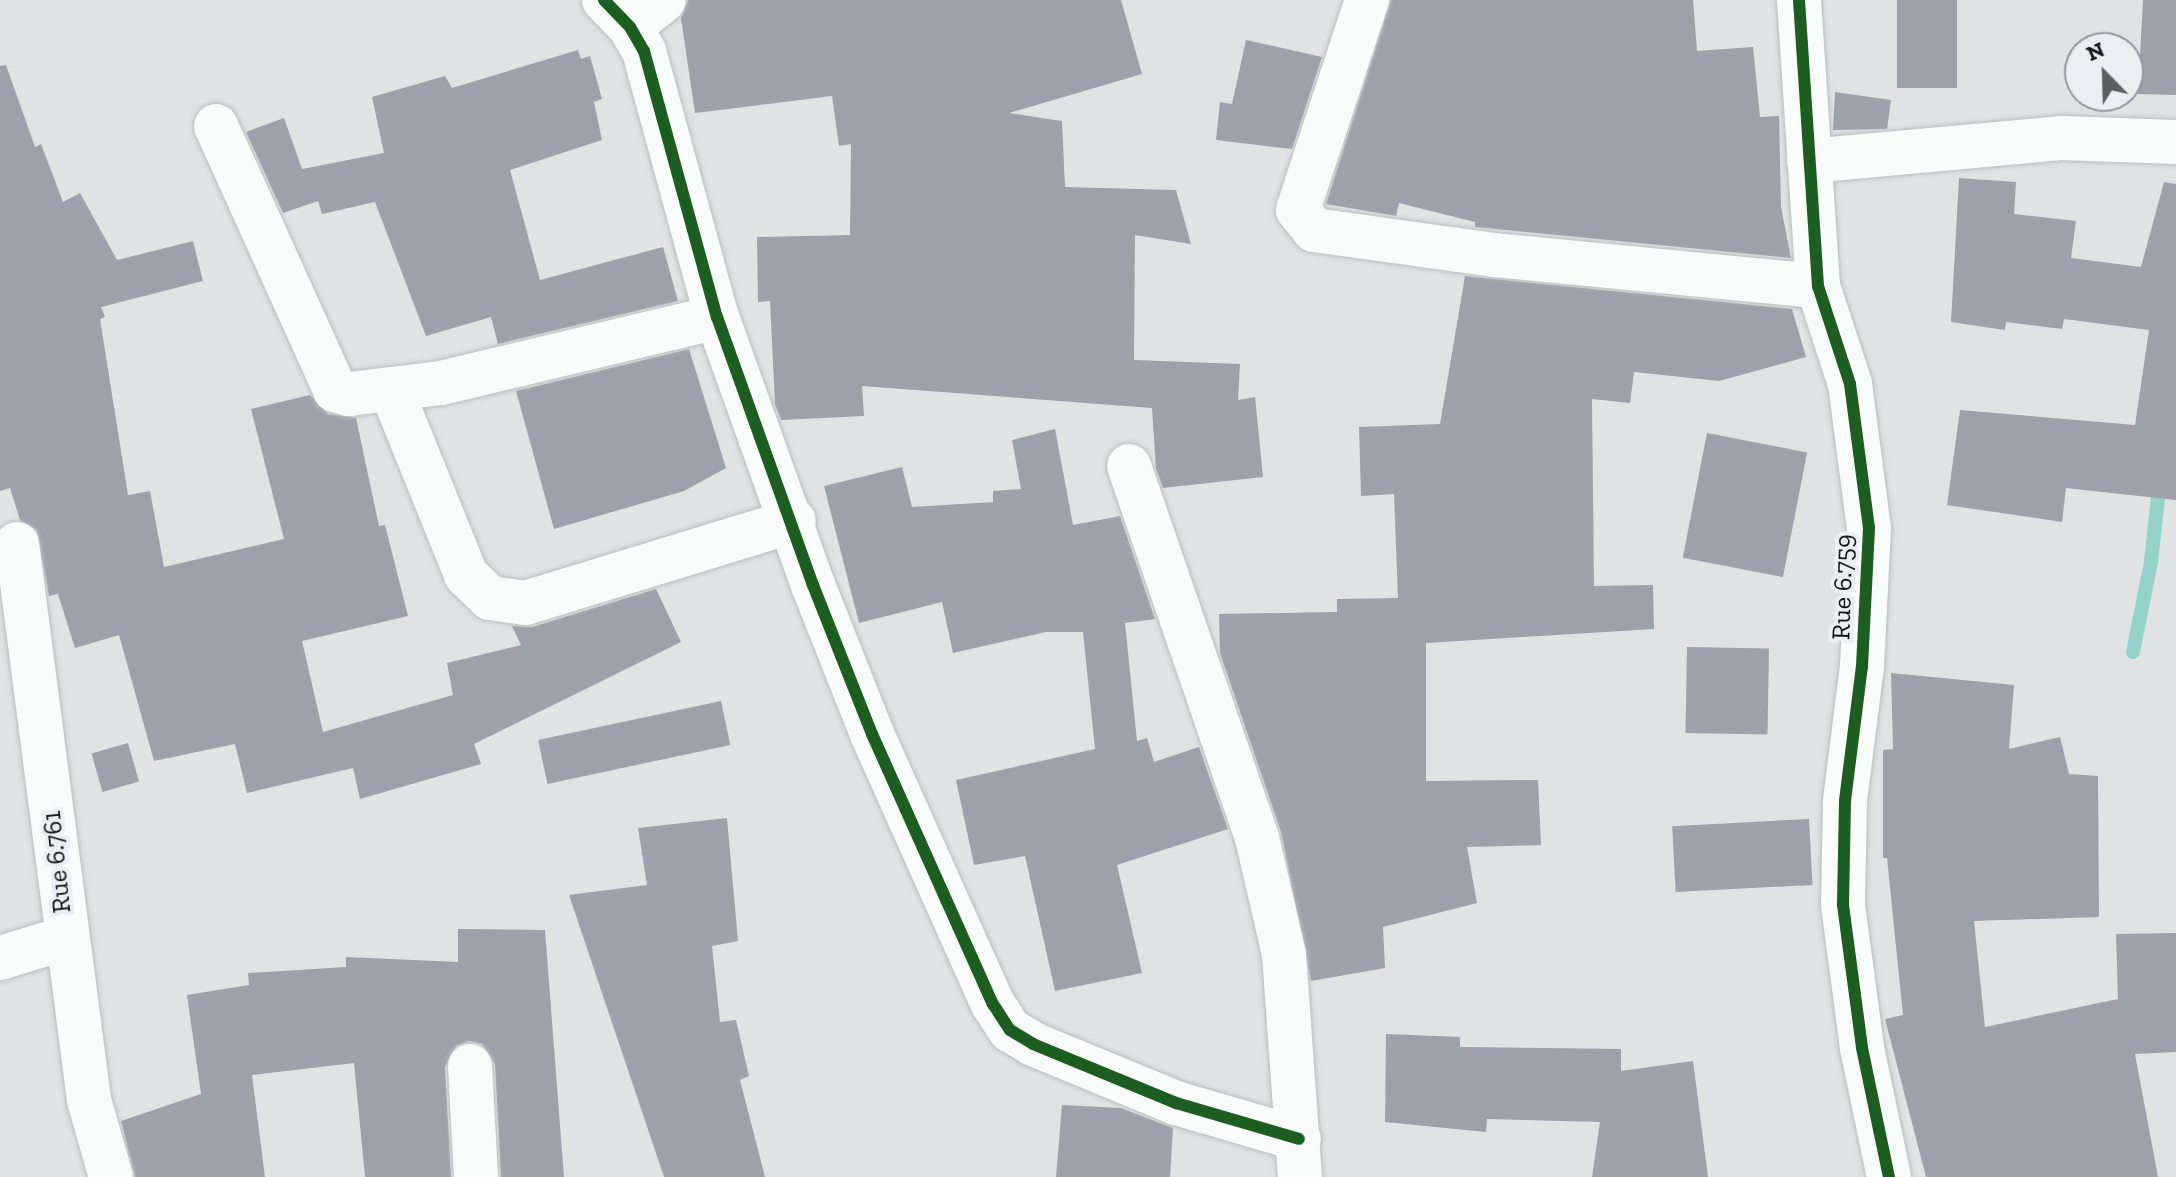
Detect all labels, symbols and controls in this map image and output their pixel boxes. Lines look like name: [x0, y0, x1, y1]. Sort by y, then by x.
north arrow: [2064, 32, 2144, 112]
text: N: [2082, 36, 2108, 67]
street label: Rue 6.759: [1826, 534, 1860, 640]
street label: Rue 6.761: [36, 809, 78, 915]

